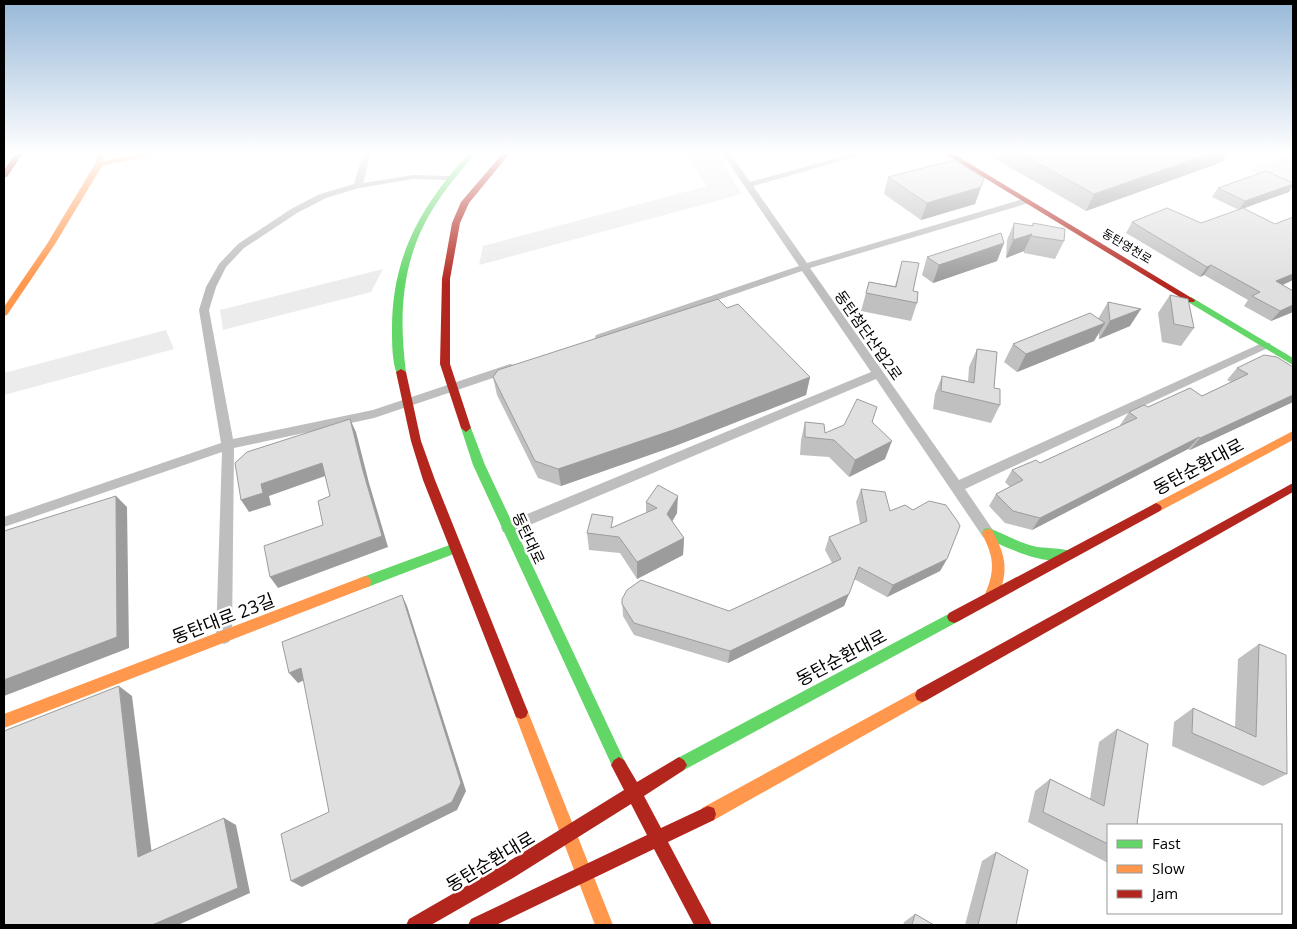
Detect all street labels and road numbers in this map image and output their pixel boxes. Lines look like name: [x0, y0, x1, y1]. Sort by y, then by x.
street label: 동탄영천로: [1099, 224, 1155, 268]
street label: 동탄첨단산업2로: [831, 286, 907, 384]
street label: 동탄순환대로: [1149, 432, 1247, 500]
street label: 동탄대로: [508, 509, 550, 567]
street label: 동탄대로 23길: [168, 587, 278, 649]
street label: 동탄순환대로: [792, 623, 890, 691]
street label: 동탄순환대로: [441, 825, 539, 897]

